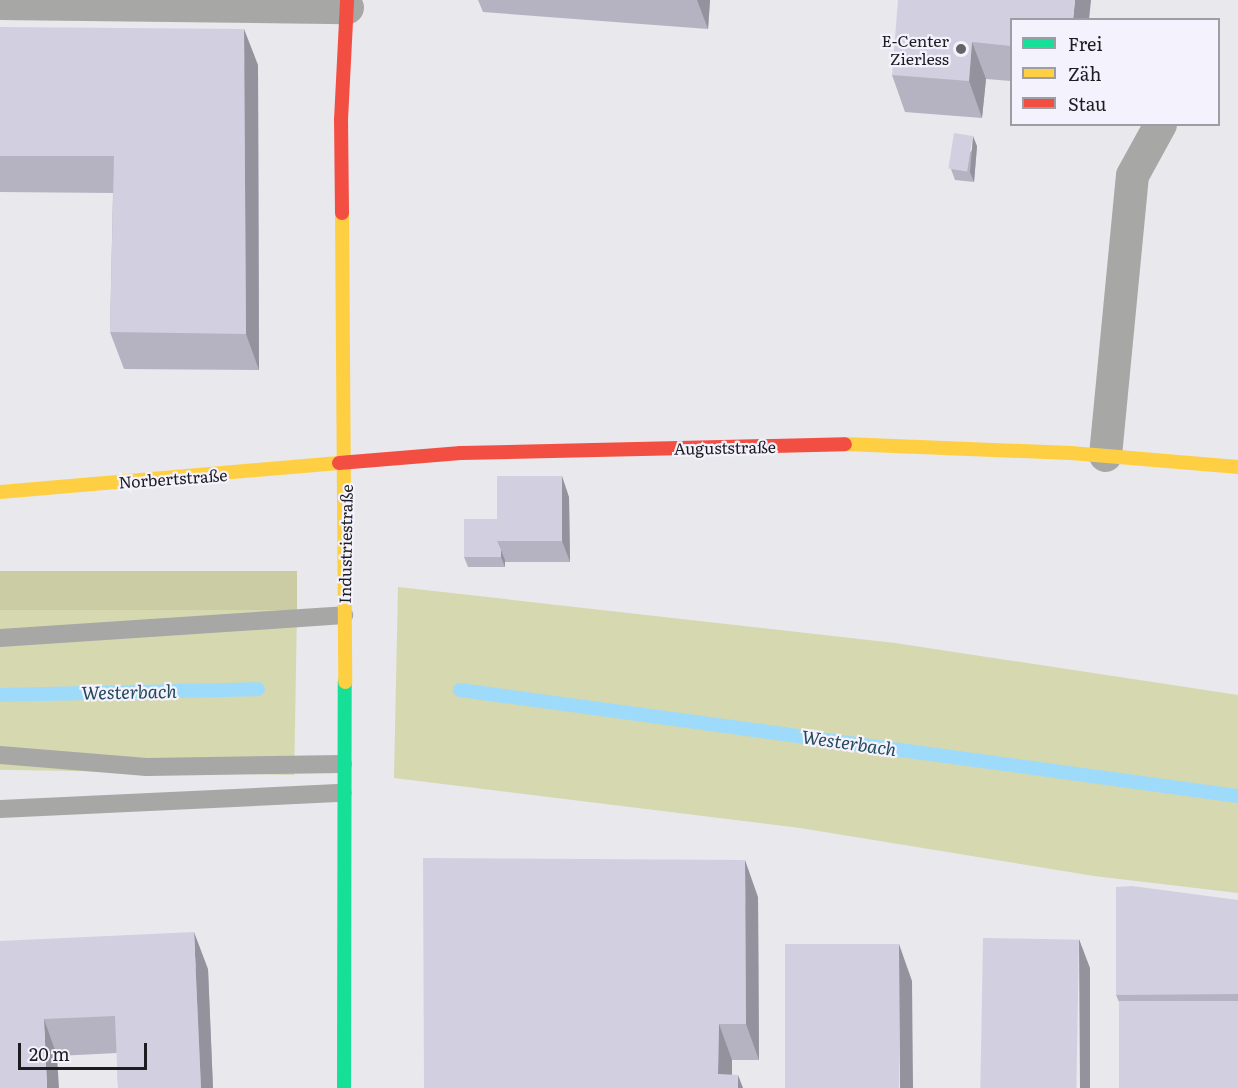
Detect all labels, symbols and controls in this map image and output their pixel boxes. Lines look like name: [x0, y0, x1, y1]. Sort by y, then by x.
legend: [1010, 18, 1220, 126]
place label: E-Center Zierless: [882, 30, 949, 68]
text: Frei: [1068, 30, 1102, 57]
marker: E-Center Zierless: [954, 42, 968, 56]
text: Zäh: [1068, 60, 1101, 87]
text: Stau: [1068, 90, 1106, 117]
street label: Auguststraße: [674, 437, 776, 457]
street label: Norbertstraße: [118, 465, 228, 491]
street label: Industriestraße: [334, 484, 356, 604]
water label: Westerbach: [81, 680, 177, 704]
water label: Westerbach: [800, 726, 898, 760]
scale bar: [21, 1031, 150, 1069]
text: 20 m: [29, 1040, 70, 1067]

